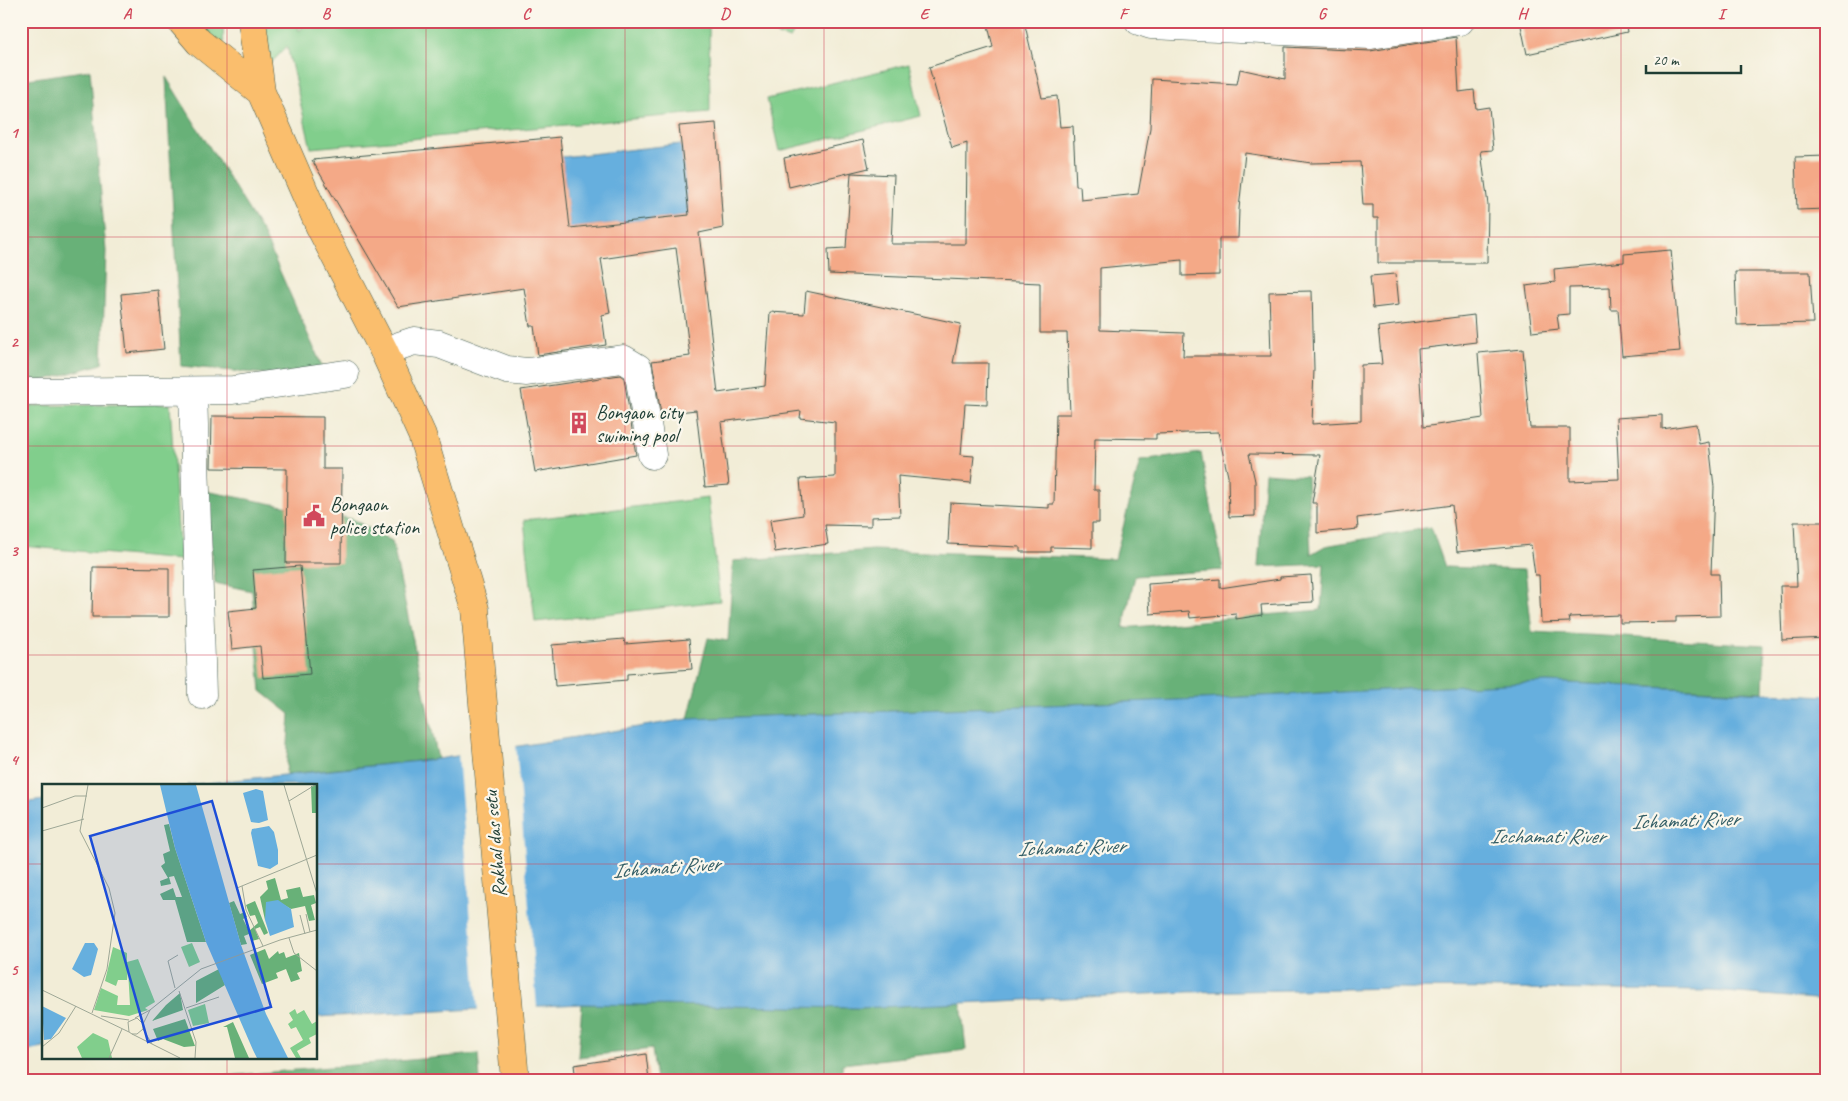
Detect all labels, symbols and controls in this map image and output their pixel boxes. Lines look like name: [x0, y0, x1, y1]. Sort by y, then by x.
text: A: [123, 4, 133, 24]
text: B: [322, 4, 332, 24]
text: C: [522, 4, 532, 24]
text: D: [720, 4, 731, 24]
text: E: [920, 4, 931, 24]
text: F: [1119, 4, 1130, 24]
text: G: [1318, 4, 1328, 24]
text: H: [1517, 4, 1529, 24]
text: I: [1718, 4, 1728, 24]
scale bar: [1646, 42, 1740, 74]
text: 20 m: [1653, 51, 1680, 70]
text: 1: [10, 123, 19, 143]
text: 2: [10, 332, 19, 352]
place label: Bongaon city swiming pool: [596, 400, 685, 448]
building icon: Bongaon city swiming pool: [566, 410, 592, 436]
place label: Bongaon police station: [330, 492, 420, 540]
public building icon: Bongaon police station: [301, 503, 327, 529]
text: 3: [10, 541, 19, 561]
text: 4: [10, 750, 19, 770]
inset map: [42, 784, 318, 1058]
street label: Rakhal das setu: [478, 788, 512, 898]
water label: Ichamati River: [1631, 805, 1742, 835]
water label: Icchamati River: [1490, 823, 1609, 849]
water label: Ichamati River: [1017, 832, 1128, 862]
water label: Ichamati River: [612, 850, 724, 884]
text: 5: [11, 960, 20, 980]

